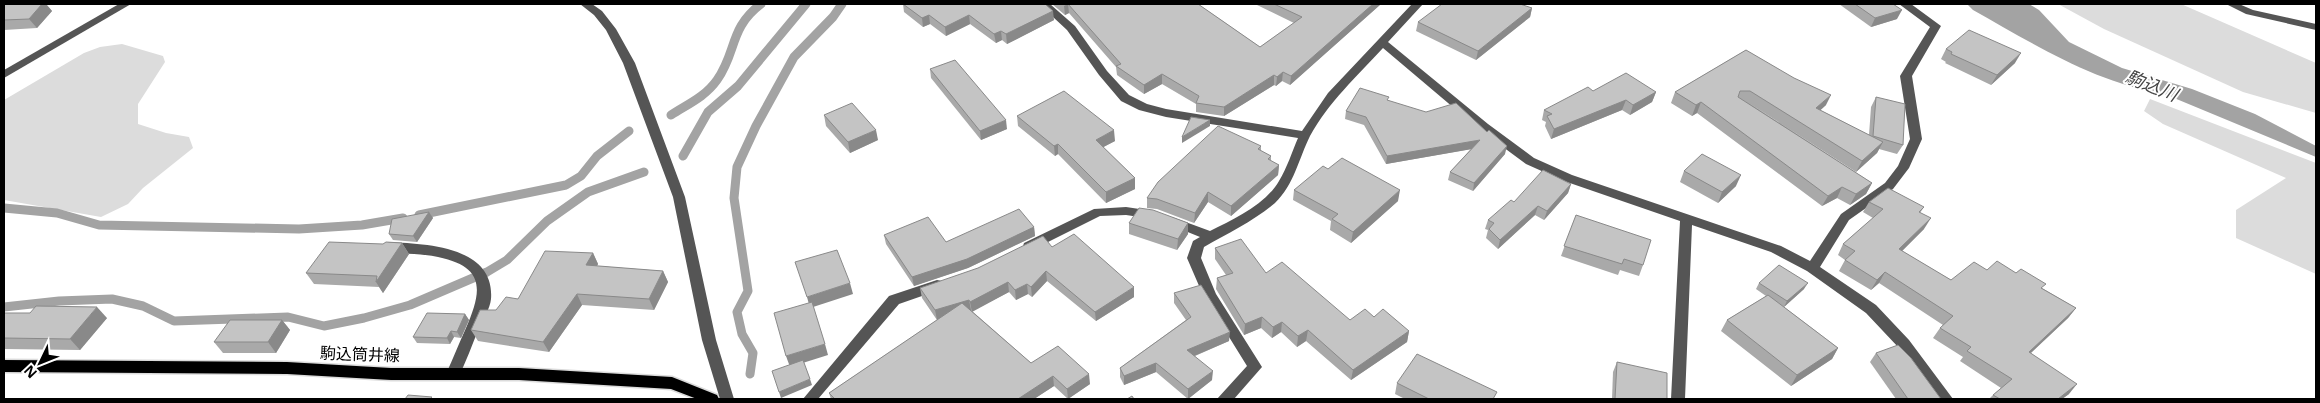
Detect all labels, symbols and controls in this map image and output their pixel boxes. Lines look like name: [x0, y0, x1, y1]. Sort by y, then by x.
water label: 駒込川: [2122, 64, 2183, 107]
north arrow: [15, 338, 65, 388]
street label: 駒込筒井線: [320, 342, 400, 366]
text: N: [19, 362, 41, 383]

